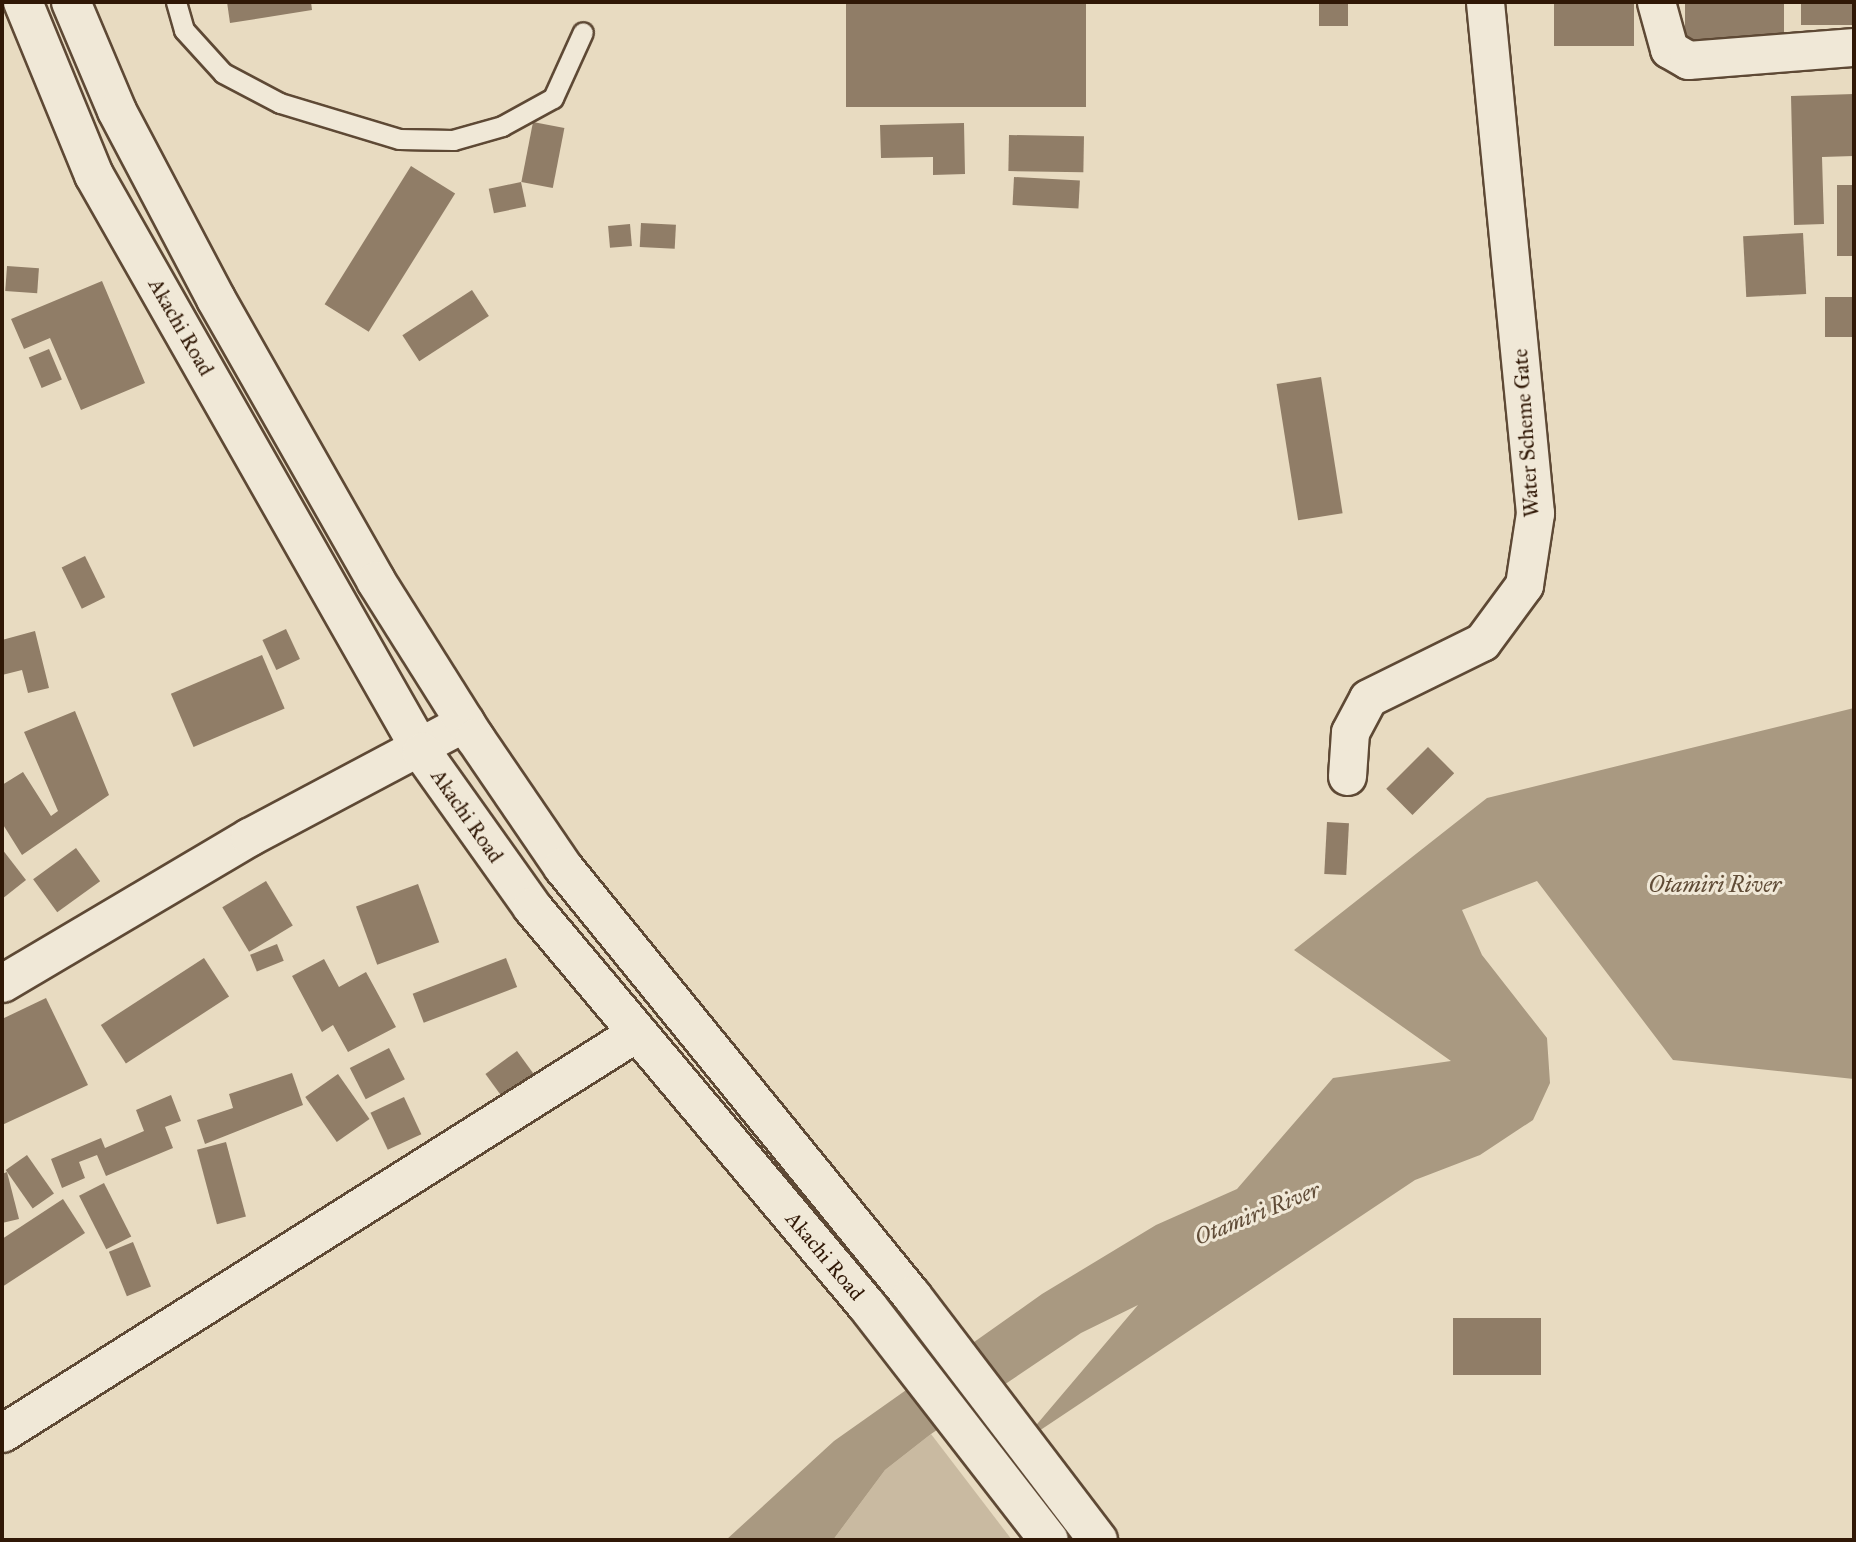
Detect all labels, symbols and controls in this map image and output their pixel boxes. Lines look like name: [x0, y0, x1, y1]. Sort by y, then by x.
street label: Akachi Road: [143, 274, 219, 380]
street label: Water Scheme Gate: [1508, 348, 1544, 518]
street label: Akachi Road: [426, 764, 508, 868]
water label: Otamiri River: [1649, 870, 1781, 898]
water label: Otamiri River: [1190, 1175, 1324, 1251]
street label: Akachi Road: [781, 1206, 869, 1306]

